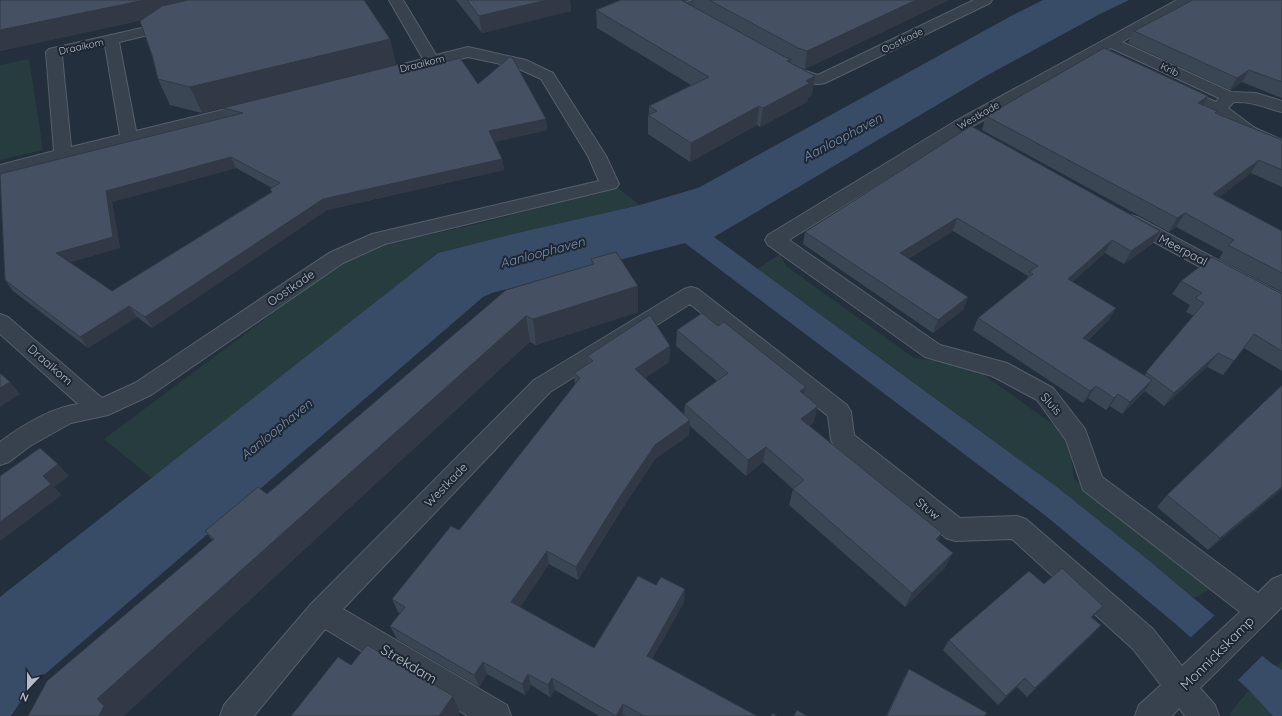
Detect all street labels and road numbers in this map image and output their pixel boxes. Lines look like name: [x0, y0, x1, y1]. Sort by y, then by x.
street label: Oostkade: [879, 25, 926, 56]
street label: Draaikom: [57, 35, 105, 58]
street label: Draaikom: [398, 52, 446, 75]
street label: Krib: [1159, 60, 1181, 79]
street label: Westkade: [955, 98, 1002, 133]
street label: Meerpaal: [1156, 231, 1210, 269]
street label: Oostkade: [264, 266, 317, 309]
street label: Draaikom: [25, 341, 76, 388]
street label: Sluis: [1038, 390, 1065, 418]
street label: Westkade: [421, 459, 470, 510]
street label: Stuw: [913, 494, 943, 523]
street label: Monnickskamp: [1176, 612, 1258, 694]
street label: Strekdam: [378, 640, 440, 688]

